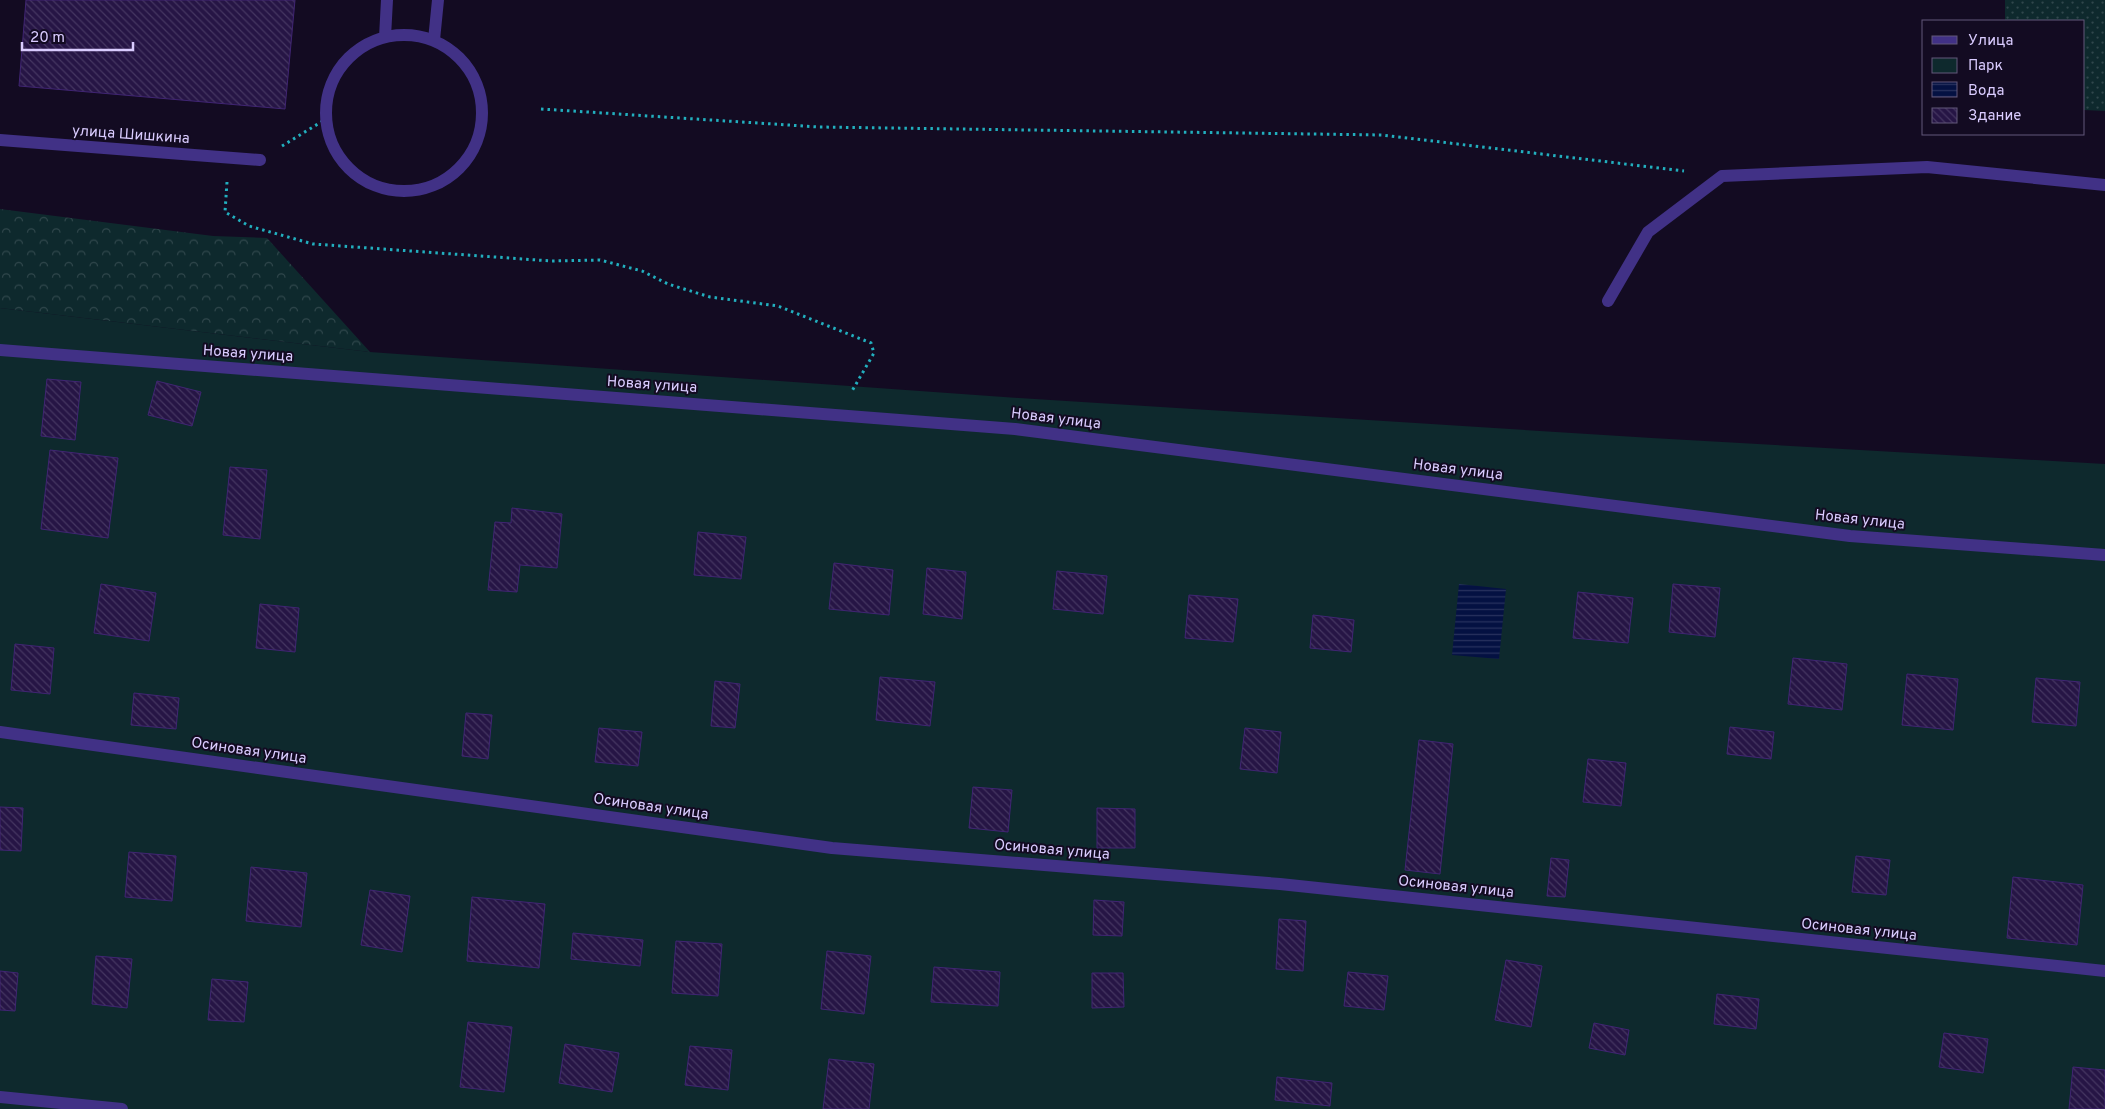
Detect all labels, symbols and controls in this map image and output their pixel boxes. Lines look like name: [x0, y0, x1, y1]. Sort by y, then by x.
scale bar: [22, 20, 134, 52]
legend: [1922, 20, 2085, 135]
text: 20 m: [30, 29, 65, 48]
text: Улица: [1968, 32, 2013, 51]
text: Парк: [1968, 57, 2003, 76]
text: Вода: [1968, 82, 2004, 101]
text: Здание: [1968, 107, 2021, 126]
street label: улица Шишкина: [71, 122, 190, 149]
street label: Новая улица: [202, 342, 294, 367]
street label: Новая улица: [606, 373, 698, 398]
street label: Новая улица: [1010, 405, 1102, 434]
street label: Новая улица: [1412, 456, 1504, 485]
street label: Новая улица: [1814, 506, 1906, 535]
street label: Осиновая улица: [190, 734, 308, 769]
street label: Осиновая улица: [592, 790, 710, 825]
street label: Осиновая улица: [993, 836, 1111, 865]
street label: Осиновая улица: [1397, 872, 1515, 903]
street label: Осиновая улица: [1800, 915, 1918, 946]

